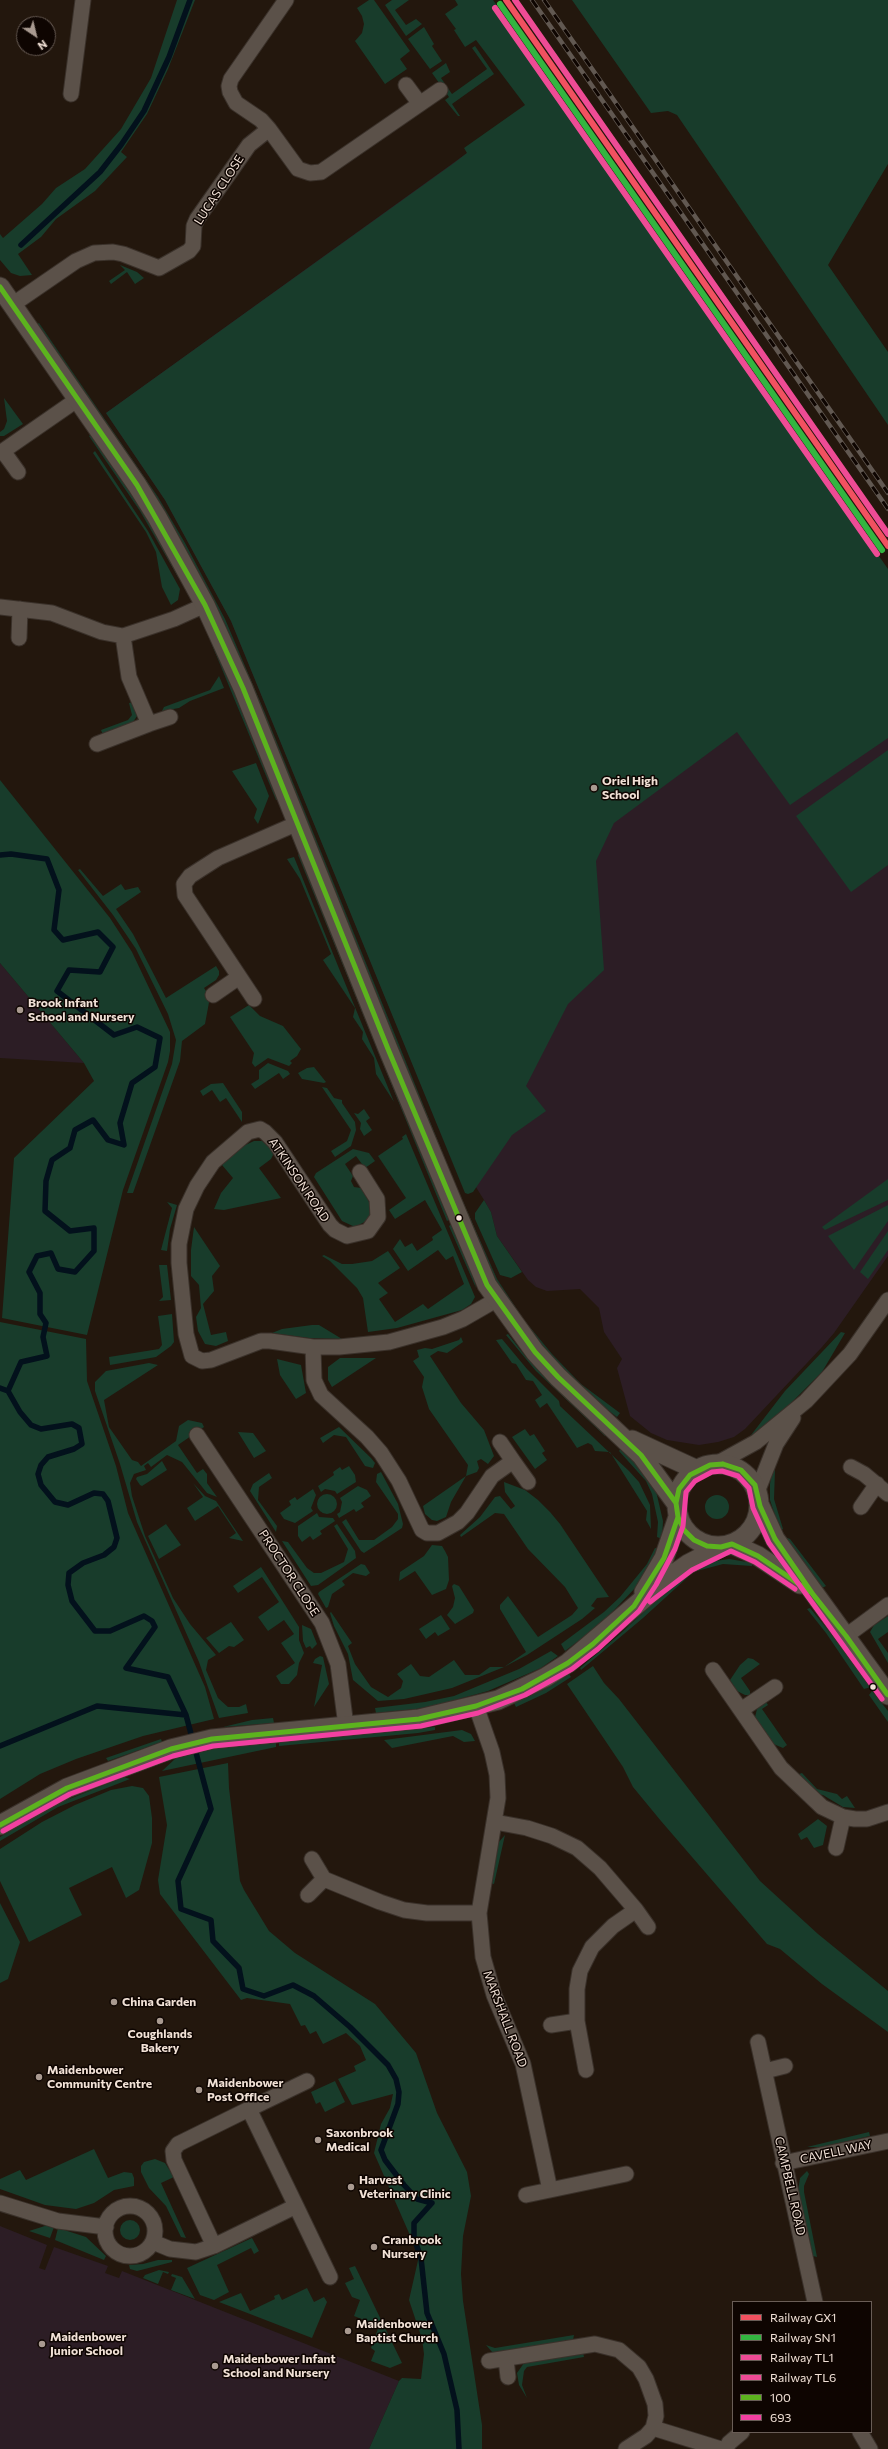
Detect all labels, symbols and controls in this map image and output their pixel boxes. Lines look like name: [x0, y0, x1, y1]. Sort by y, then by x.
north arrow: [16, 16, 56, 56]
text: N: [35, 38, 50, 53]
street label: LUCAS CLOSE: [191, 152, 247, 228]
place label: Oriel High School: [602, 774, 658, 802]
marker: Oriel High School: [589, 783, 599, 793]
place label: Brook Infant School and Nursery: [28, 996, 135, 1024]
marker: Brook Infant School and Nursery: [15, 1005, 25, 1015]
street label: ATKINSON ROAD: [266, 1135, 332, 1225]
unlabelled marker: [454, 1213, 464, 1223]
street label: PROCTOR CLOSE: [256, 1527, 322, 1619]
unlabelled marker: [868, 1682, 878, 1692]
street label: MARSHALL ROAD: [480, 1969, 530, 2069]
place label: China Garden: [122, 1995, 196, 2009]
marker: China Garden: [109, 1997, 119, 2007]
marker: Coughlands Bakery: [155, 2016, 165, 2026]
place label: Coughlands Bakery: [128, 2027, 192, 2055]
place label: Maidenbower Community Centre: [47, 2063, 152, 2091]
marker: Maidenbower Community Centre: [34, 2072, 44, 2082]
place label: Maidenbower Post Office: [207, 2076, 283, 2104]
marker: Maidenbower Post Office: [194, 2085, 204, 2095]
place label: Saxonbrook Medical: [326, 2126, 393, 2154]
marker: Saxonbrook Medical: [313, 2135, 323, 2145]
street label: CAMPBELL ROAD: [772, 2135, 808, 2237]
street label: CAVELL WAY: [799, 2137, 873, 2167]
place label: Harvest Veterinary Clinic: [359, 2173, 451, 2201]
marker: Harvest Veterinary Clinic: [346, 2182, 356, 2192]
place label: Cranbrook Nursery: [382, 2233, 441, 2261]
marker: Cranbrook Nursery: [369, 2242, 379, 2252]
legend: [732, 2301, 872, 2433]
text: Railway GX1: [770, 2310, 836, 2324]
place label: Maidenbower Baptist Church: [356, 2317, 438, 2345]
marker: Maidenbower Baptist Church: [343, 2326, 353, 2336]
place label: Maidenbower Junior School: [50, 2330, 126, 2358]
text: Railway SN1: [770, 2330, 836, 2344]
marker: Maidenbower Junior School: [37, 2339, 47, 2349]
text: Railway TL1: [770, 2350, 834, 2364]
place label: Maidenbower Infant School and Nursery: [223, 2352, 336, 2380]
marker: Maidenbower Infant School and Nursery: [210, 2361, 220, 2371]
text: Railway TL6: [770, 2370, 836, 2384]
text: 100: [770, 2390, 791, 2404]
text: 693: [770, 2410, 791, 2424]

